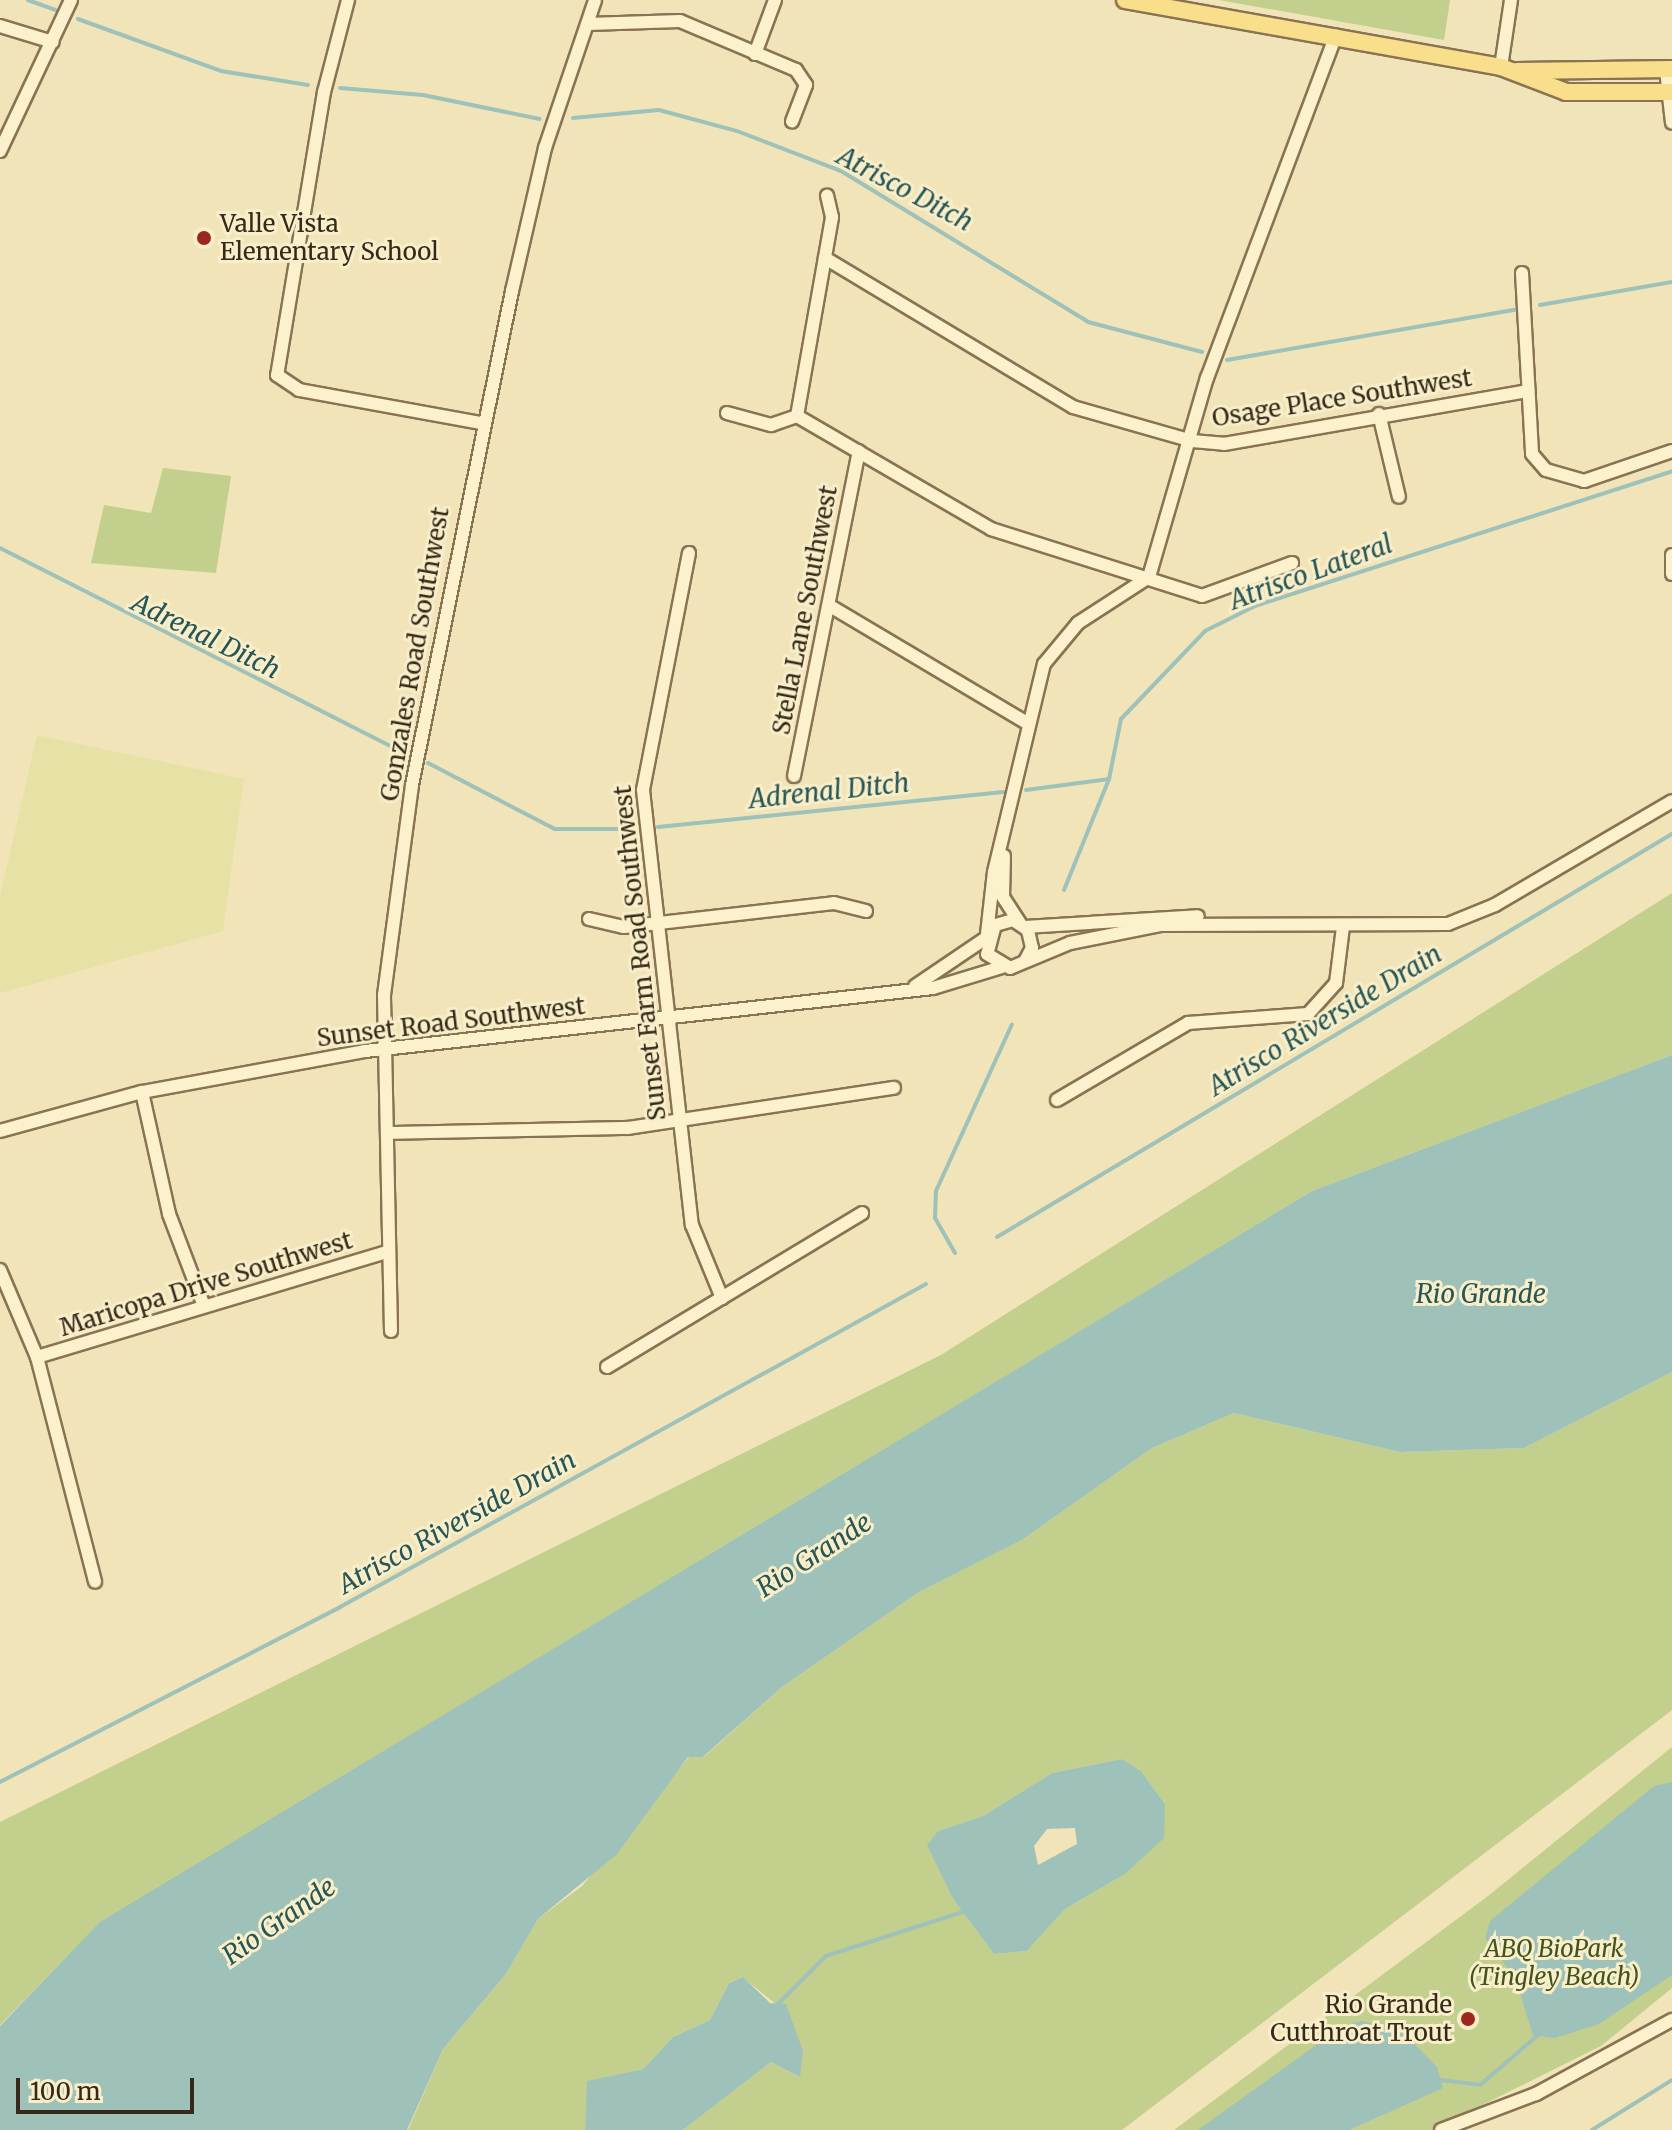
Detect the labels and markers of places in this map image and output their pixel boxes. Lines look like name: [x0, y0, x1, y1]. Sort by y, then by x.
place label: Valle Vista Elementary School: [220, 210, 439, 266]
marker: Valle Vista Elementary School: [195, 229, 213, 247]
place label: Rio Grande Cutthroat Trout: [1270, 1991, 1452, 2047]
marker: Rio Grande Cutthroat Trout: [1459, 2010, 1477, 2028]

